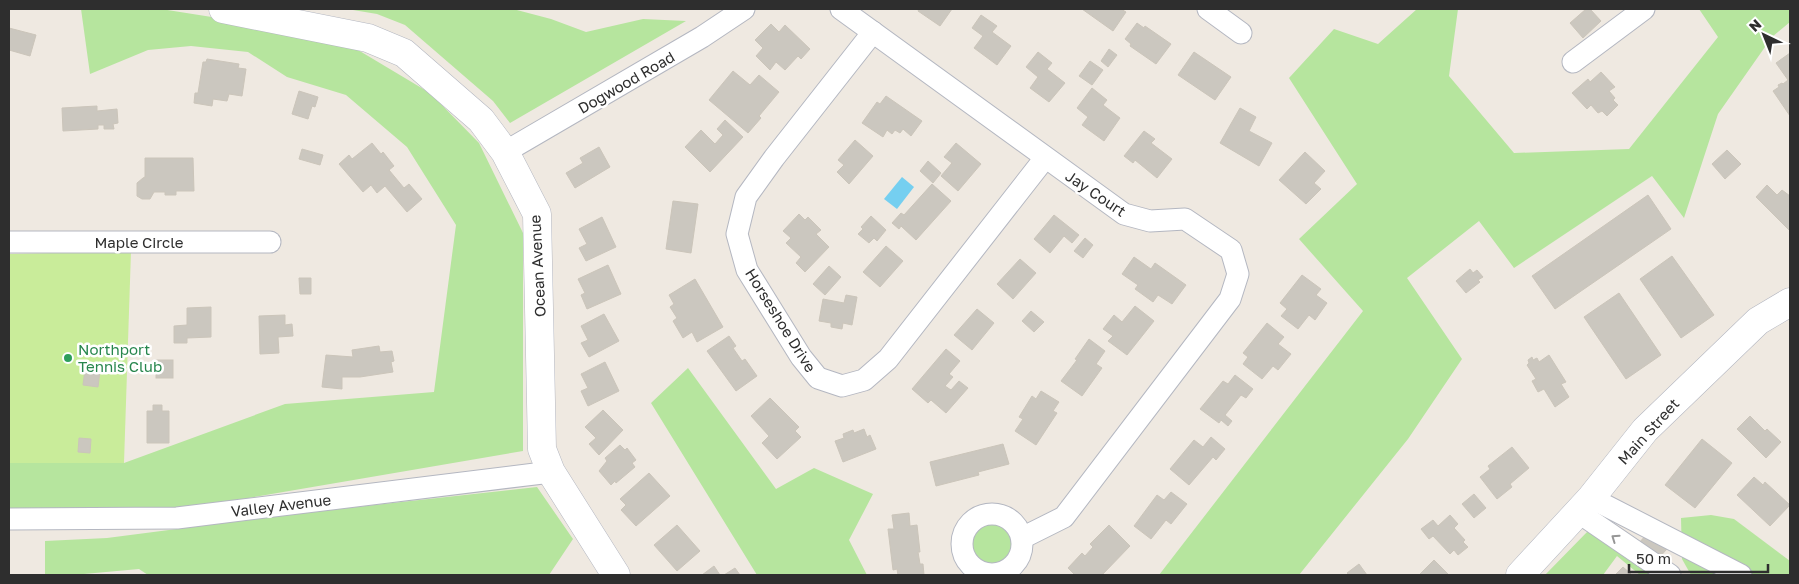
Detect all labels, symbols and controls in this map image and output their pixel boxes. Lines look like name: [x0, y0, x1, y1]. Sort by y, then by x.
north arrow: [1739, 10, 1789, 60]
text: N: [1745, 15, 1764, 35]
street label: Dogwood Road: [575, 47, 677, 117]
street label: Jay Court: [1062, 166, 1130, 220]
street label: Ocean Avenue: [525, 214, 549, 318]
street label: Maple Circle: [94, 233, 184, 251]
street label: Horseshoe Drive: [742, 265, 820, 375]
place label: Northport Tennis Club: [78, 340, 162, 375]
marker: Northport Tennis Club: [62, 352, 74, 364]
street label: Main Street: [1614, 394, 1682, 468]
street label: Valley Avenue: [230, 490, 332, 520]
one-way arrow: [1611, 534, 1620, 544]
scale bar: [1629, 542, 1768, 574]
text: 50 m: [1636, 549, 1671, 567]

